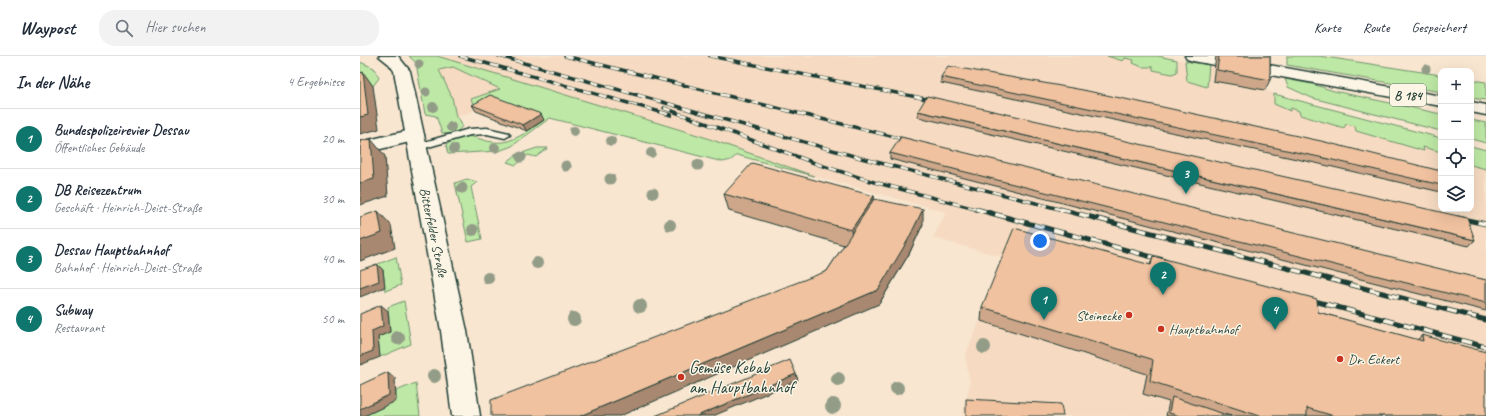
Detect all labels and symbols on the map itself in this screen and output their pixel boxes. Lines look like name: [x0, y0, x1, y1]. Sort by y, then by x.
road number: B 184: [1390, 84, 1426, 106]
pin: 3: [1173, 161, 1199, 194]
street label: Bitterfelder Straße: [416, 186, 452, 280]
your location: [1030, 231, 1050, 251]
pin: 2: [1150, 262, 1176, 295]
pin: 1: [1031, 287, 1057, 320]
pin: 4: [1262, 297, 1288, 330]
place label: Steinecke: [1076, 307, 1122, 324]
marker: Steinecke: [1124, 310, 1134, 320]
place label: Hauptbahnhof: [1169, 321, 1241, 338]
marker: Hauptbahnhof: [1156, 324, 1166, 334]
place label: Dr. Eckert: [1348, 351, 1401, 368]
marker: Dr. Eckert: [1335, 354, 1345, 364]
place label: Gemüse Kebab am Hauptbahnhof: [689, 357, 798, 398]
marker: Gemüse Kebab am Hauptbahnhof: [676, 372, 686, 382]

